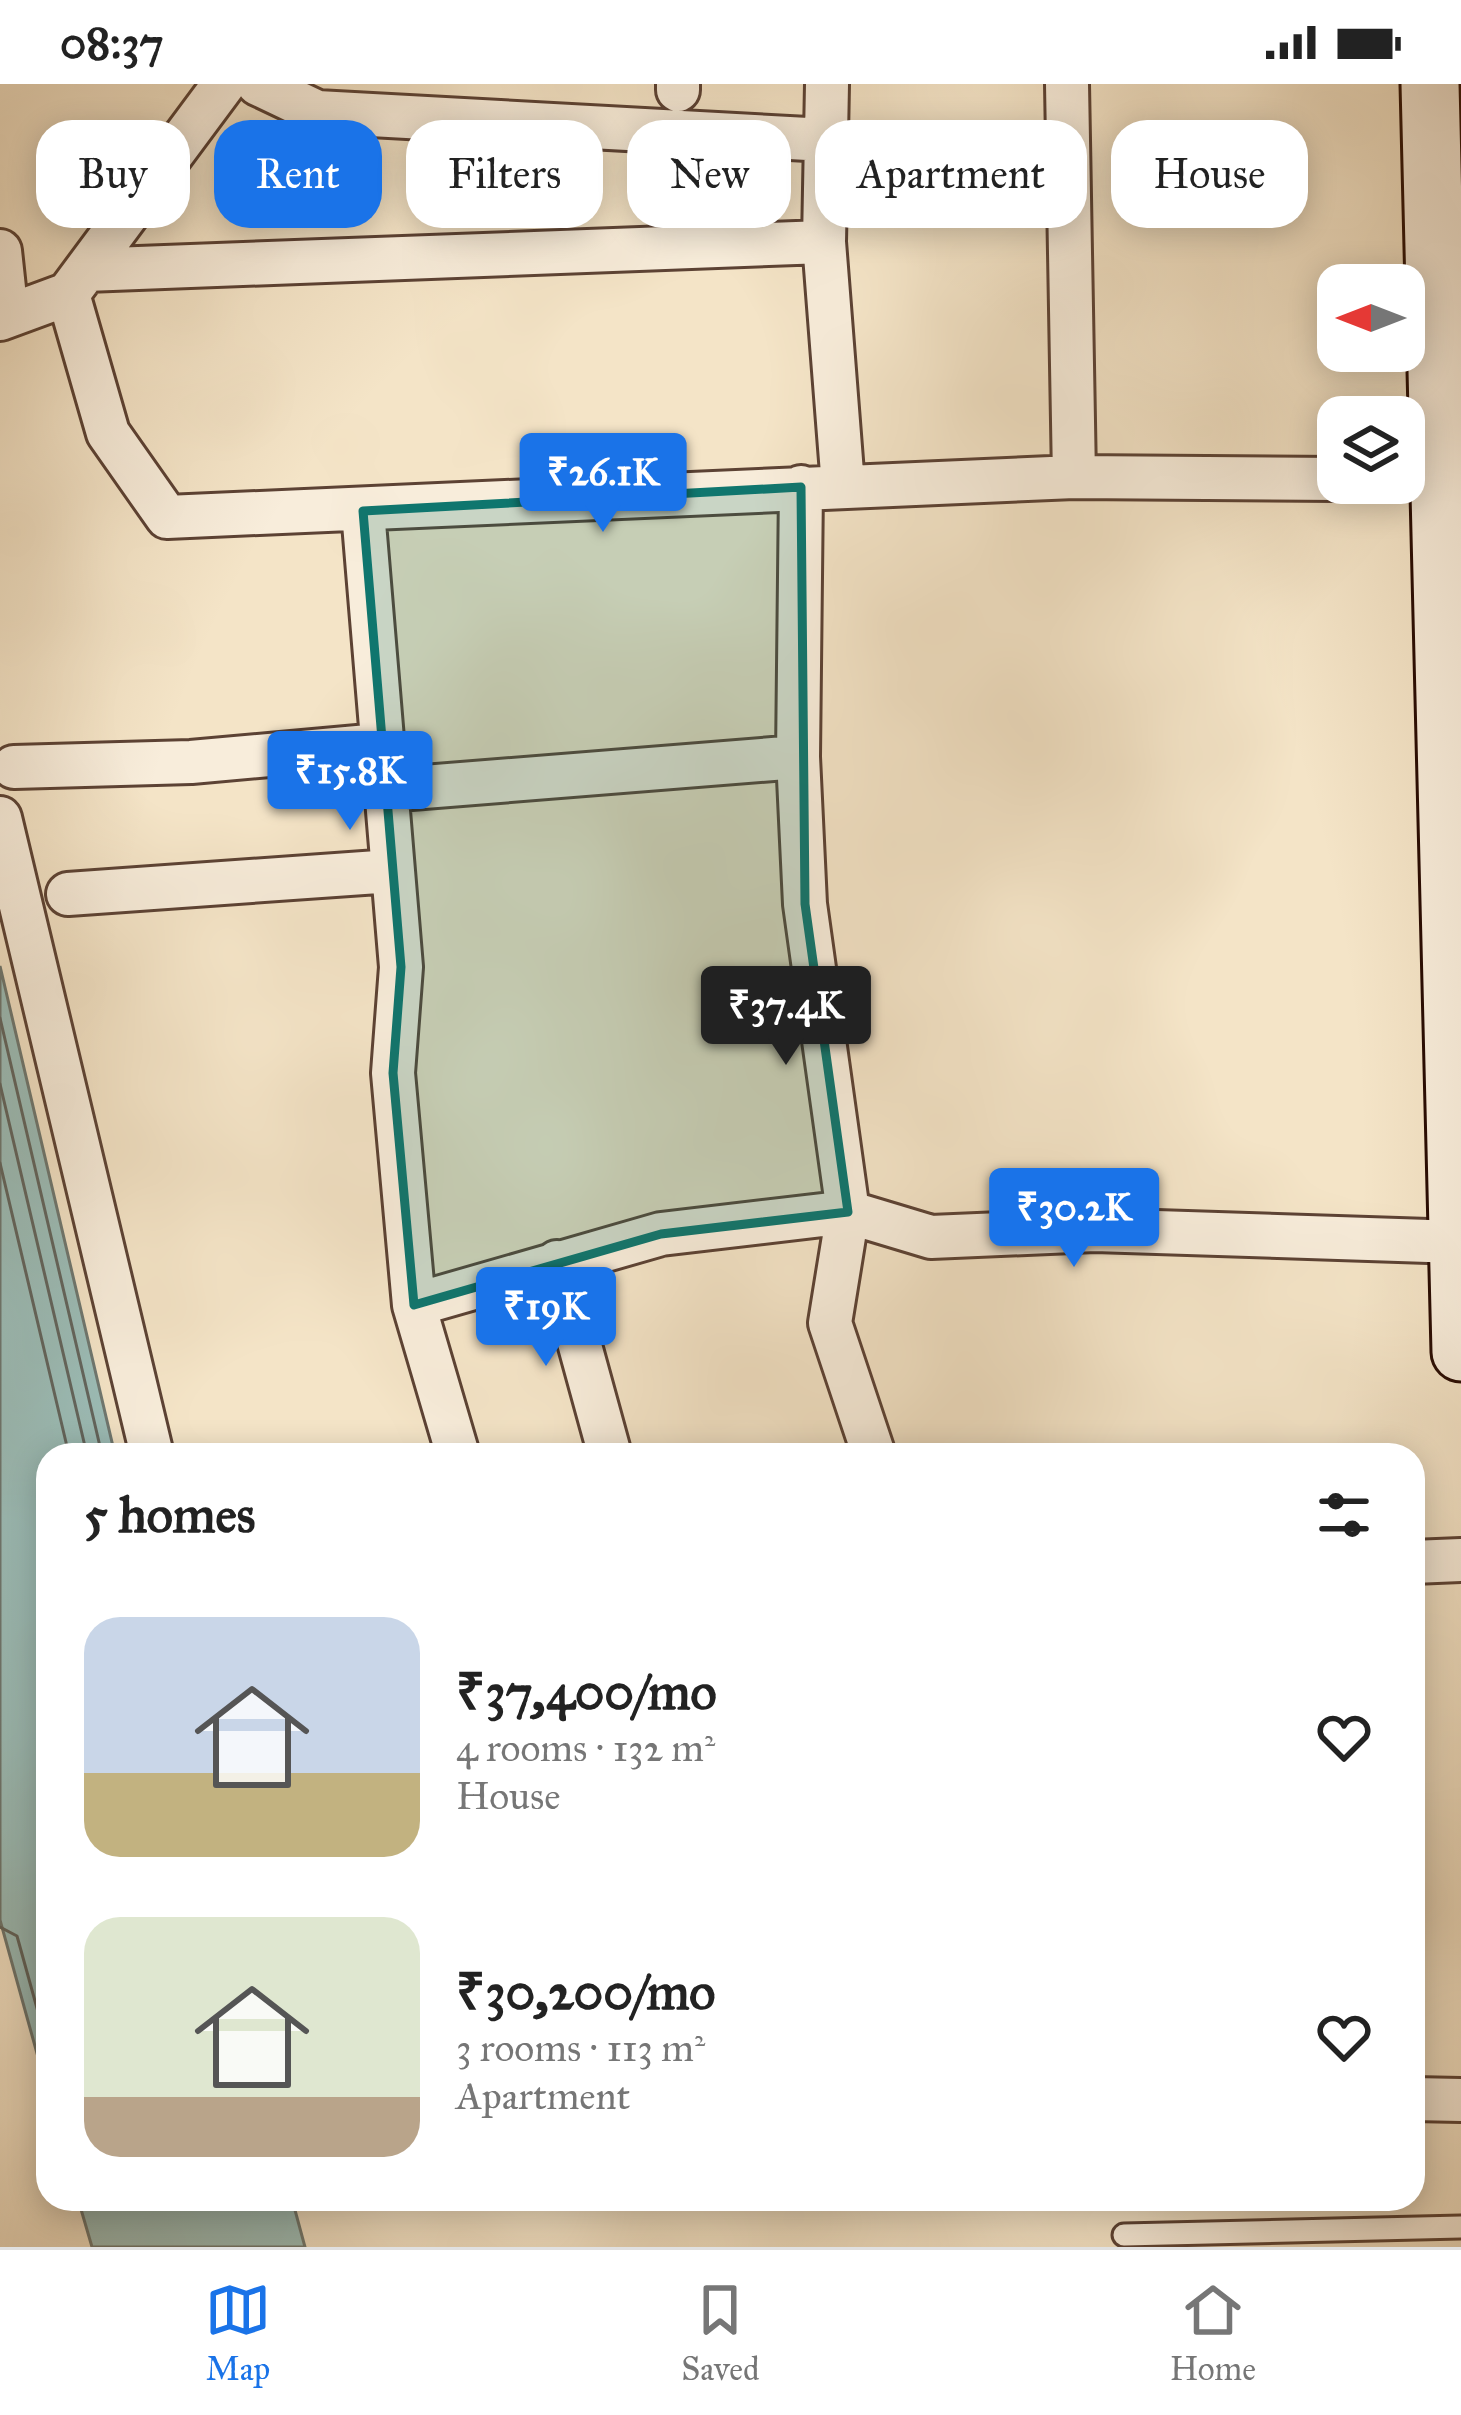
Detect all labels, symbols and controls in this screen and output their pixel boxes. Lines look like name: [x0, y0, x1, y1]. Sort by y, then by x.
text: 08:37: [60, 15, 163, 70]
chip: Buy: [36, 120, 190, 228]
chip: Rent: [214, 120, 382, 228]
chip: Filters: [406, 120, 603, 228]
chip: New: [627, 120, 791, 228]
chip: Apartment: [815, 120, 1087, 228]
chip: House: [1111, 120, 1308, 228]
north arrow: [1317, 264, 1425, 372]
map controls: [1317, 264, 1425, 504]
button: layers: [1317, 396, 1425, 504]
pin: ₹26.1K: [505, 433, 701, 535]
text: ₹26.1K: [547, 448, 659, 496]
pin: ₹15.8K: [252, 731, 448, 833]
text: ₹15.8K: [294, 746, 406, 794]
pin: ₹37.4K: [688, 966, 884, 1068]
text: ₹37.4K: [728, 981, 844, 1029]
pin: ₹30.2K: [976, 1168, 1172, 1270]
text: ₹30.2K: [1016, 1183, 1132, 1231]
pin: ₹19K: [475, 1267, 617, 1369]
text: ₹19K: [503, 1282, 589, 1330]
icon: filters: [1311, 1482, 1377, 1548]
text: 5 homes: [84, 1484, 255, 1546]
text: ₹37,400/mo: [456, 1661, 717, 1723]
icon: home: [180, 1665, 324, 1809]
icon: heart: [1311, 1704, 1377, 1770]
text: 4 rooms · 132 m²: [456, 1724, 715, 1772]
text: House: [456, 1772, 560, 1820]
text: ₹30,200/mo: [456, 1961, 715, 2023]
icon: home: [180, 1965, 324, 2109]
icon: heart: [1311, 2004, 1377, 2070]
text: 3 rooms · 113 m²: [456, 2024, 705, 2072]
text: Apartment: [456, 2072, 630, 2120]
tab: Map: [205, 2277, 271, 2389]
tab: Saved: [681, 2277, 760, 2389]
tab: Home: [1170, 2277, 1256, 2389]

